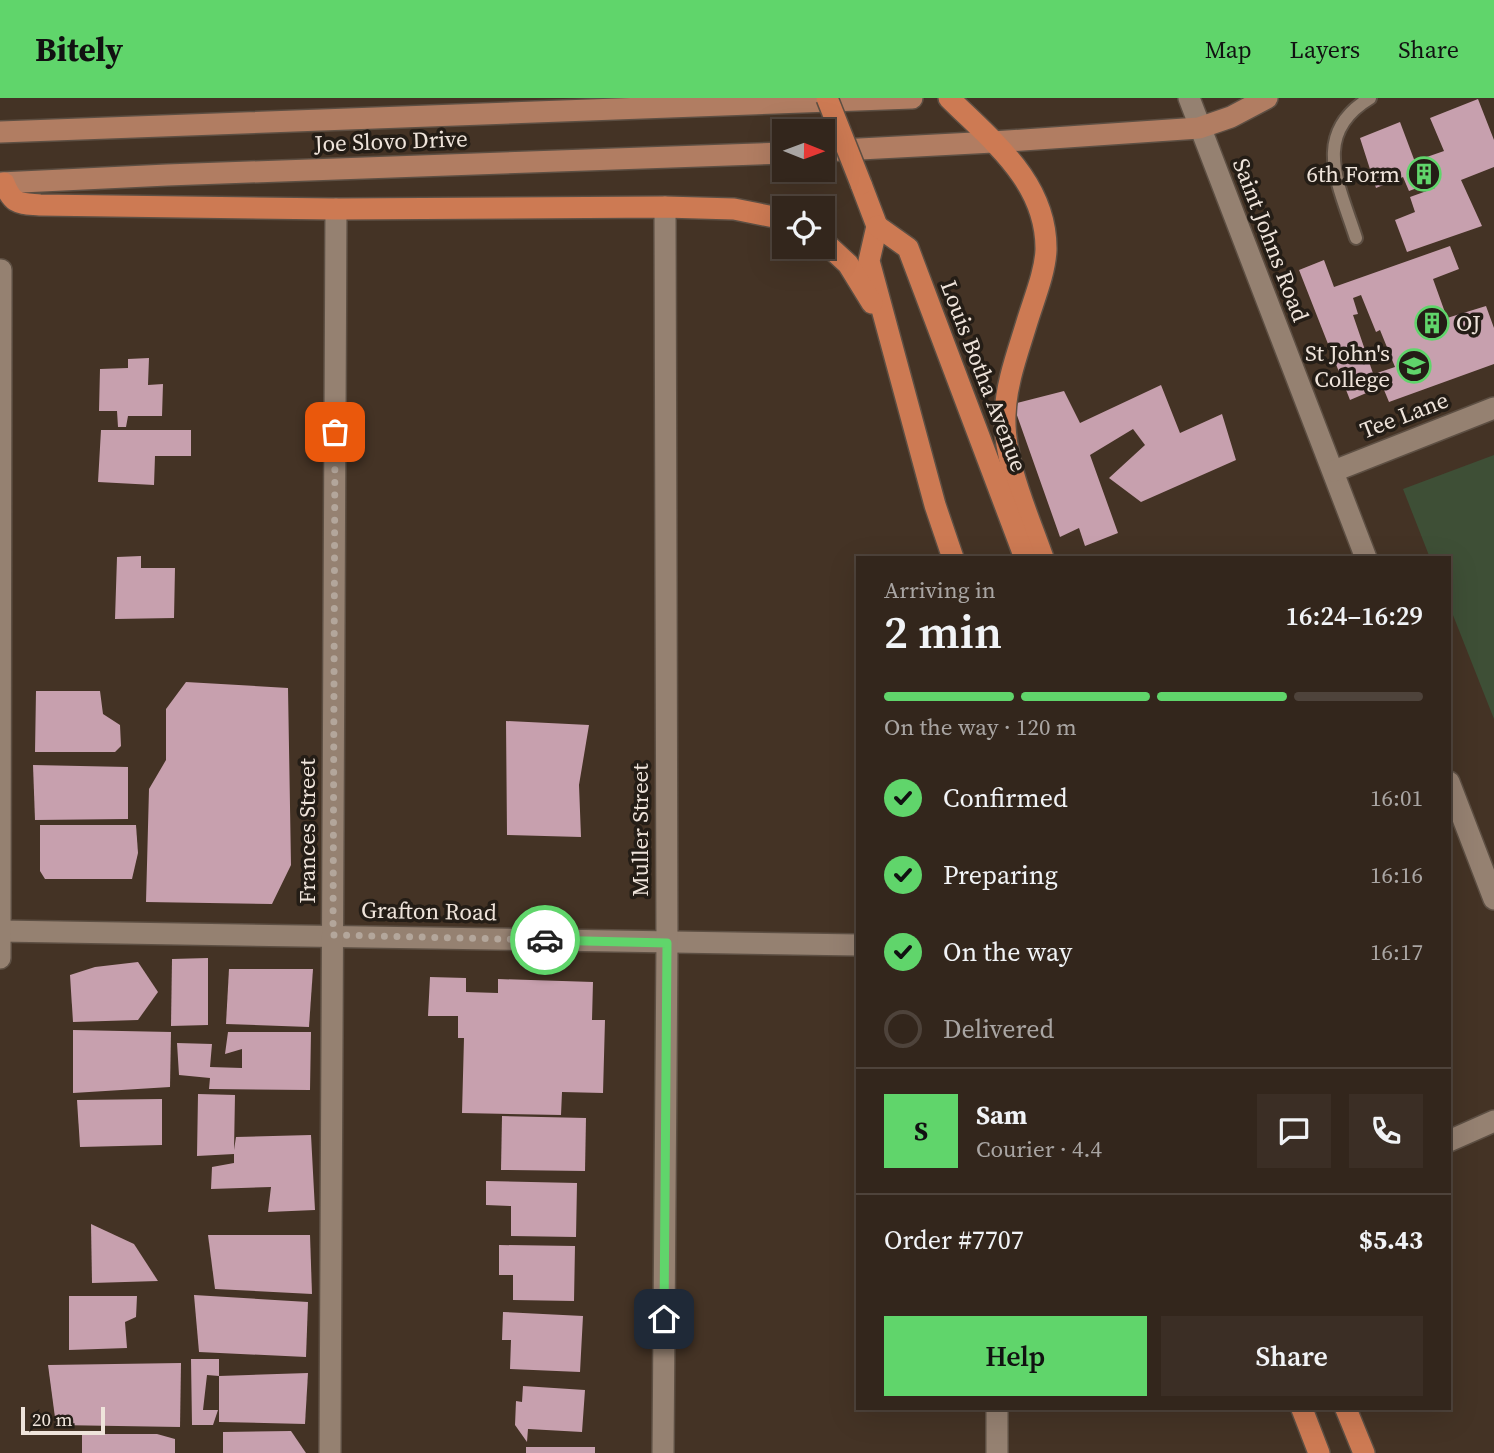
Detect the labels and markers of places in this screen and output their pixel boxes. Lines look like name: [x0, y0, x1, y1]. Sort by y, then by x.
building icon: 6th Form: [1405, 155, 1443, 193]
place label: 6th Form: [1306, 158, 1400, 190]
building icon: OJ: [1413, 304, 1451, 342]
place label: OJ: [1456, 307, 1481, 339]
place label: St John's College: [1305, 337, 1390, 395]
school or university icon: St John's College: [1395, 347, 1433, 385]
pin: [305, 402, 365, 462]
pin: [634, 1289, 694, 1349]

